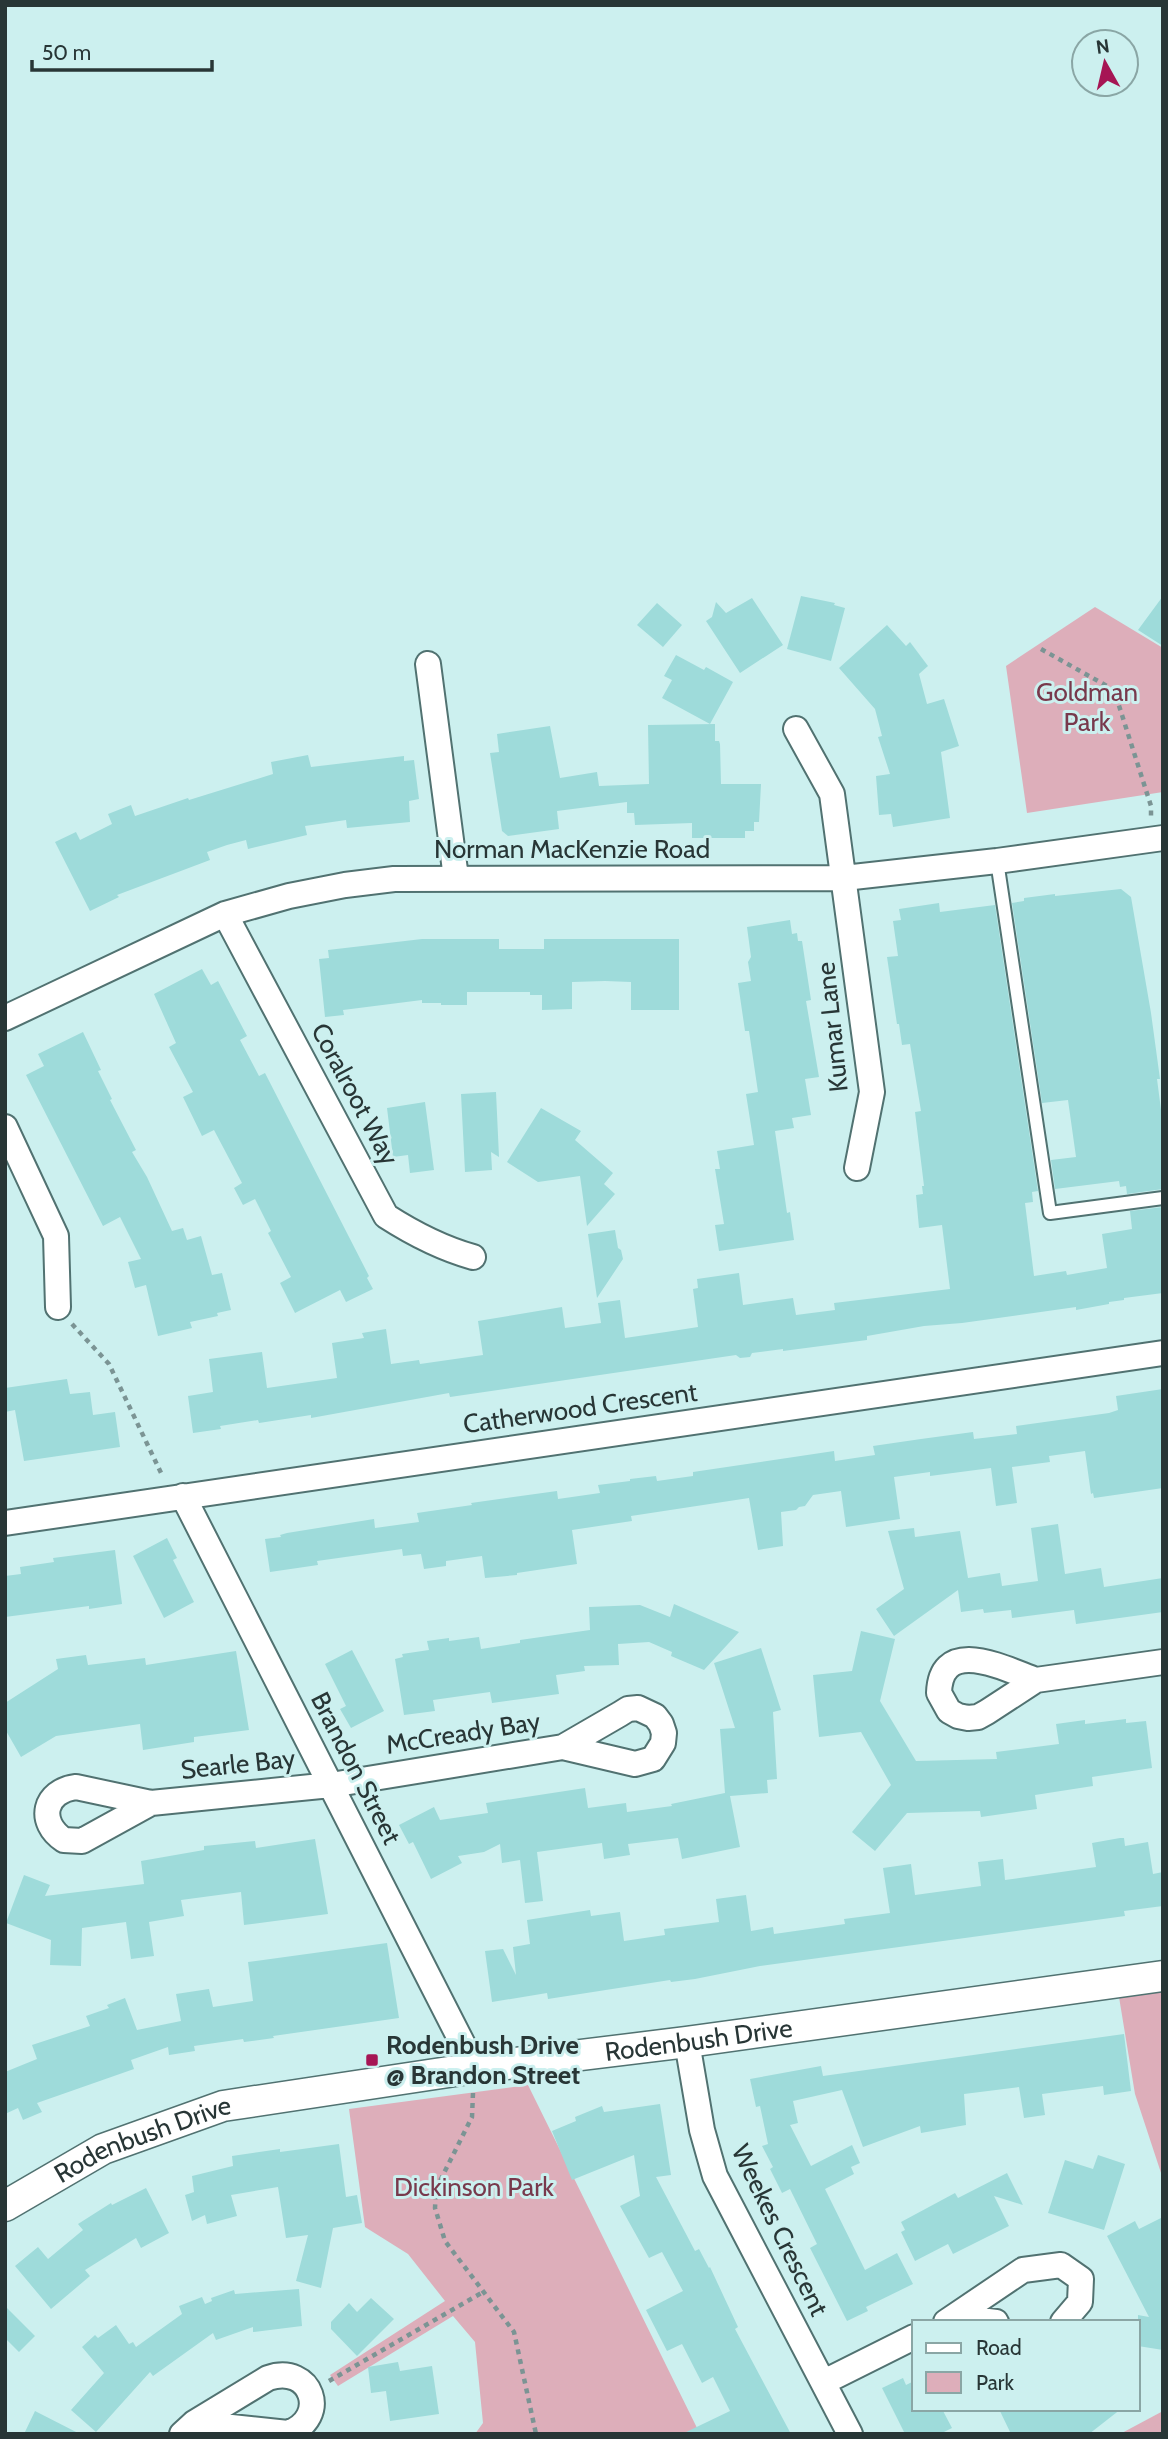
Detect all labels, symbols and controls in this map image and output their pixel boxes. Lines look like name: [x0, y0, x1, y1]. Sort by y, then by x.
scale bar: [32, 28, 212, 72]
north arrow: [1070, 28, 1140, 98]
text: N: [1094, 34, 1111, 59]
text: 50 m: [42, 40, 91, 65]
park label: Goldman Park: [1036, 676, 1138, 738]
street label: Norman MacKenzie Road: [434, 833, 710, 865]
street label: Kumar Lane: [809, 960, 855, 1094]
street label: Coralroot Way: [304, 1018, 406, 1170]
street label: Catherwood Crescent: [461, 1376, 699, 1440]
street label: Brandon Street: [304, 1687, 408, 1850]
street label: McCready Bay: [384, 1705, 542, 1761]
street label: Searle Bay: [179, 1742, 297, 1786]
street label: Rodenbush Drive: [603, 2012, 794, 2068]
place label: Rodenbush Drive @ Brandon Street: [386, 2029, 580, 2091]
marker: Rodenbush Drive @ Brandon Street: [364, 2052, 380, 2068]
street label: Rodenbush Drive: [48, 2089, 233, 2190]
street label: Weekes Crescent: [725, 2139, 835, 2321]
park label: Dickinson Park: [394, 2171, 554, 2203]
legend: [912, 2320, 1140, 2411]
text: Road: [976, 2335, 1022, 2360]
text: Park: [976, 2370, 1014, 2395]

